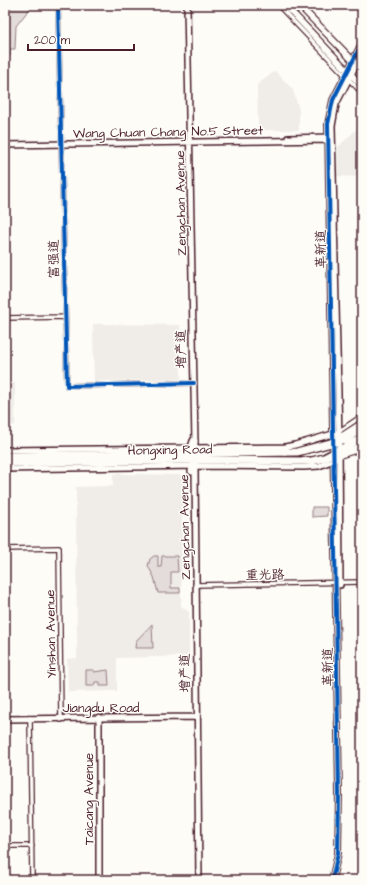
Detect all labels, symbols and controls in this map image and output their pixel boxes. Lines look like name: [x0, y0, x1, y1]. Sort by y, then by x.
scale bar: [28, 26, 134, 52]
text: 200 m: [34, 32, 71, 49]
street label: Wang Chuan Chang No.5 Street: [73, 121, 264, 144]
street label: Zengchan Avenue: [171, 150, 192, 256]
street label: 革新道: [312, 229, 330, 269]
street label: 富强道: [45, 239, 63, 279]
street label: 增产道: [172, 329, 190, 369]
street label: Hongxing Road: [127, 440, 213, 461]
street label: Zengchan Avenue: [175, 474, 196, 580]
street label: 重光路: [245, 566, 285, 584]
street label: Yinshan Avenue: [41, 589, 61, 679]
street label: 革新道: [319, 647, 337, 687]
street label: 增产道: [176, 653, 194, 693]
street label: Jiangdu Road: [63, 699, 140, 718]
street label: Taicang Avenue: [80, 753, 99, 845]

